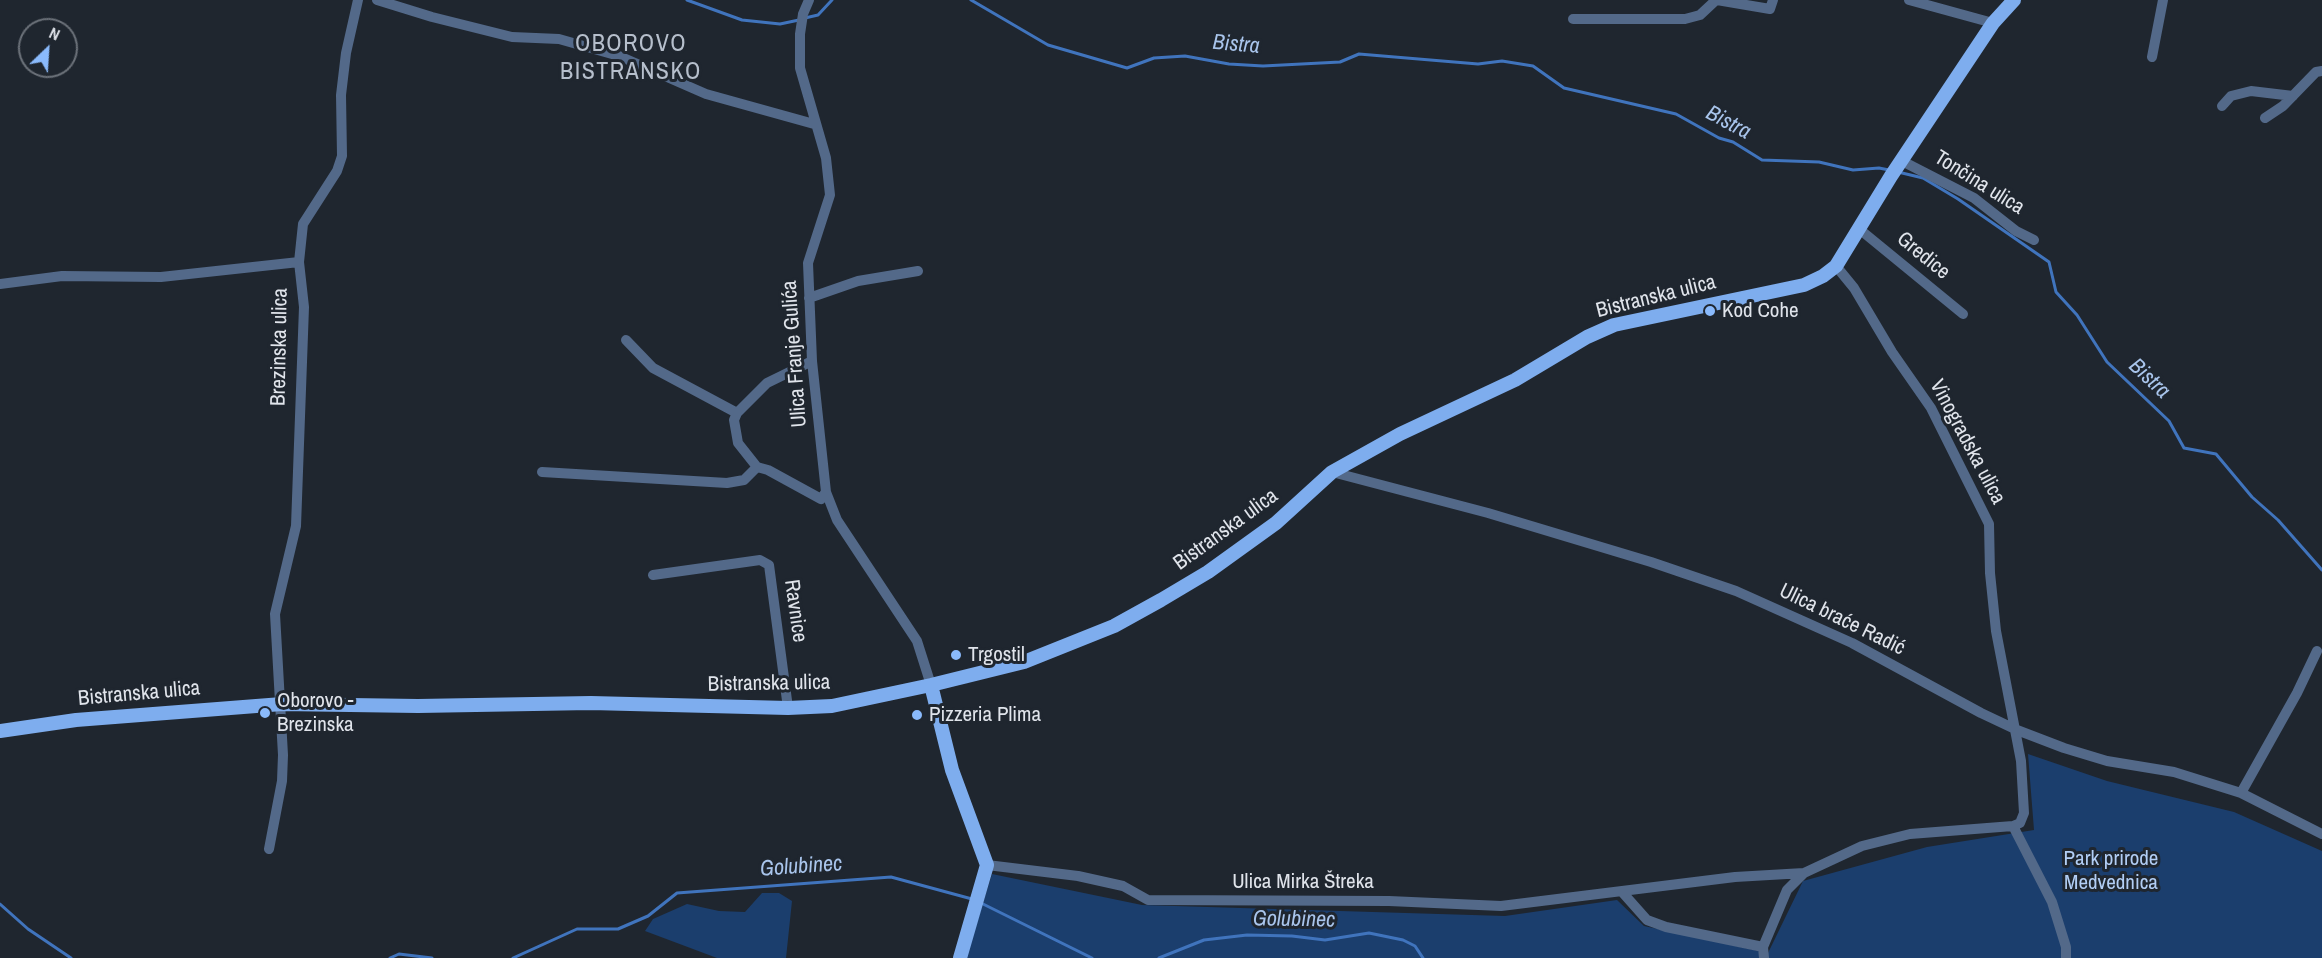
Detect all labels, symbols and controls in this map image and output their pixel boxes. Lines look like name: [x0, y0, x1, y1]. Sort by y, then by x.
north arrow: [18, 18, 78, 78]
text: N: [46, 22, 64, 45]
water label: Bistra: [1211, 30, 1261, 60]
district label: OBOROVO BISTRANSKO: [560, 31, 702, 87]
water label: Bistra: [1701, 100, 1755, 146]
street label: Tončina ulica: [1929, 145, 2029, 221]
street label: Gredice: [1891, 227, 1955, 285]
street label: Bistranska ulica: [1594, 270, 1718, 324]
street label: Ulica Franje Gulića: [777, 280, 813, 428]
street label: Brezinska ulica: [266, 288, 294, 406]
place label: Kod Cohe: [1722, 298, 1799, 324]
marker: Kod Cohe: [1703, 304, 1717, 318]
water label: Bistra: [2123, 353, 2175, 405]
street label: Vinogradska ulica: [1924, 375, 2010, 509]
street label: Bistranska ulica: [1169, 484, 1283, 576]
street label: Ravnice: [778, 578, 812, 644]
street label: Ulica braće Radić: [1775, 579, 1909, 661]
place label: Trgostil: [968, 642, 1025, 668]
marker: Trgostil: [949, 648, 963, 662]
street label: Bistranska ulica: [708, 670, 830, 698]
street label: Bistranska ulica: [77, 676, 201, 712]
place label: Oborovo - Brezinska: [277, 688, 354, 738]
place label: Pizzeria Plima: [929, 702, 1041, 728]
marker: Oborovo - Brezinska: [258, 706, 272, 720]
marker: Pizzeria Plima: [910, 708, 924, 722]
park label: Park prirode Medvednica: [2064, 846, 2158, 896]
water label: Golubinec: [759, 851, 843, 883]
street label: Ulica Mirka Štreka: [1232, 869, 1374, 895]
water label: Golubinec: [1253, 906, 1335, 934]

